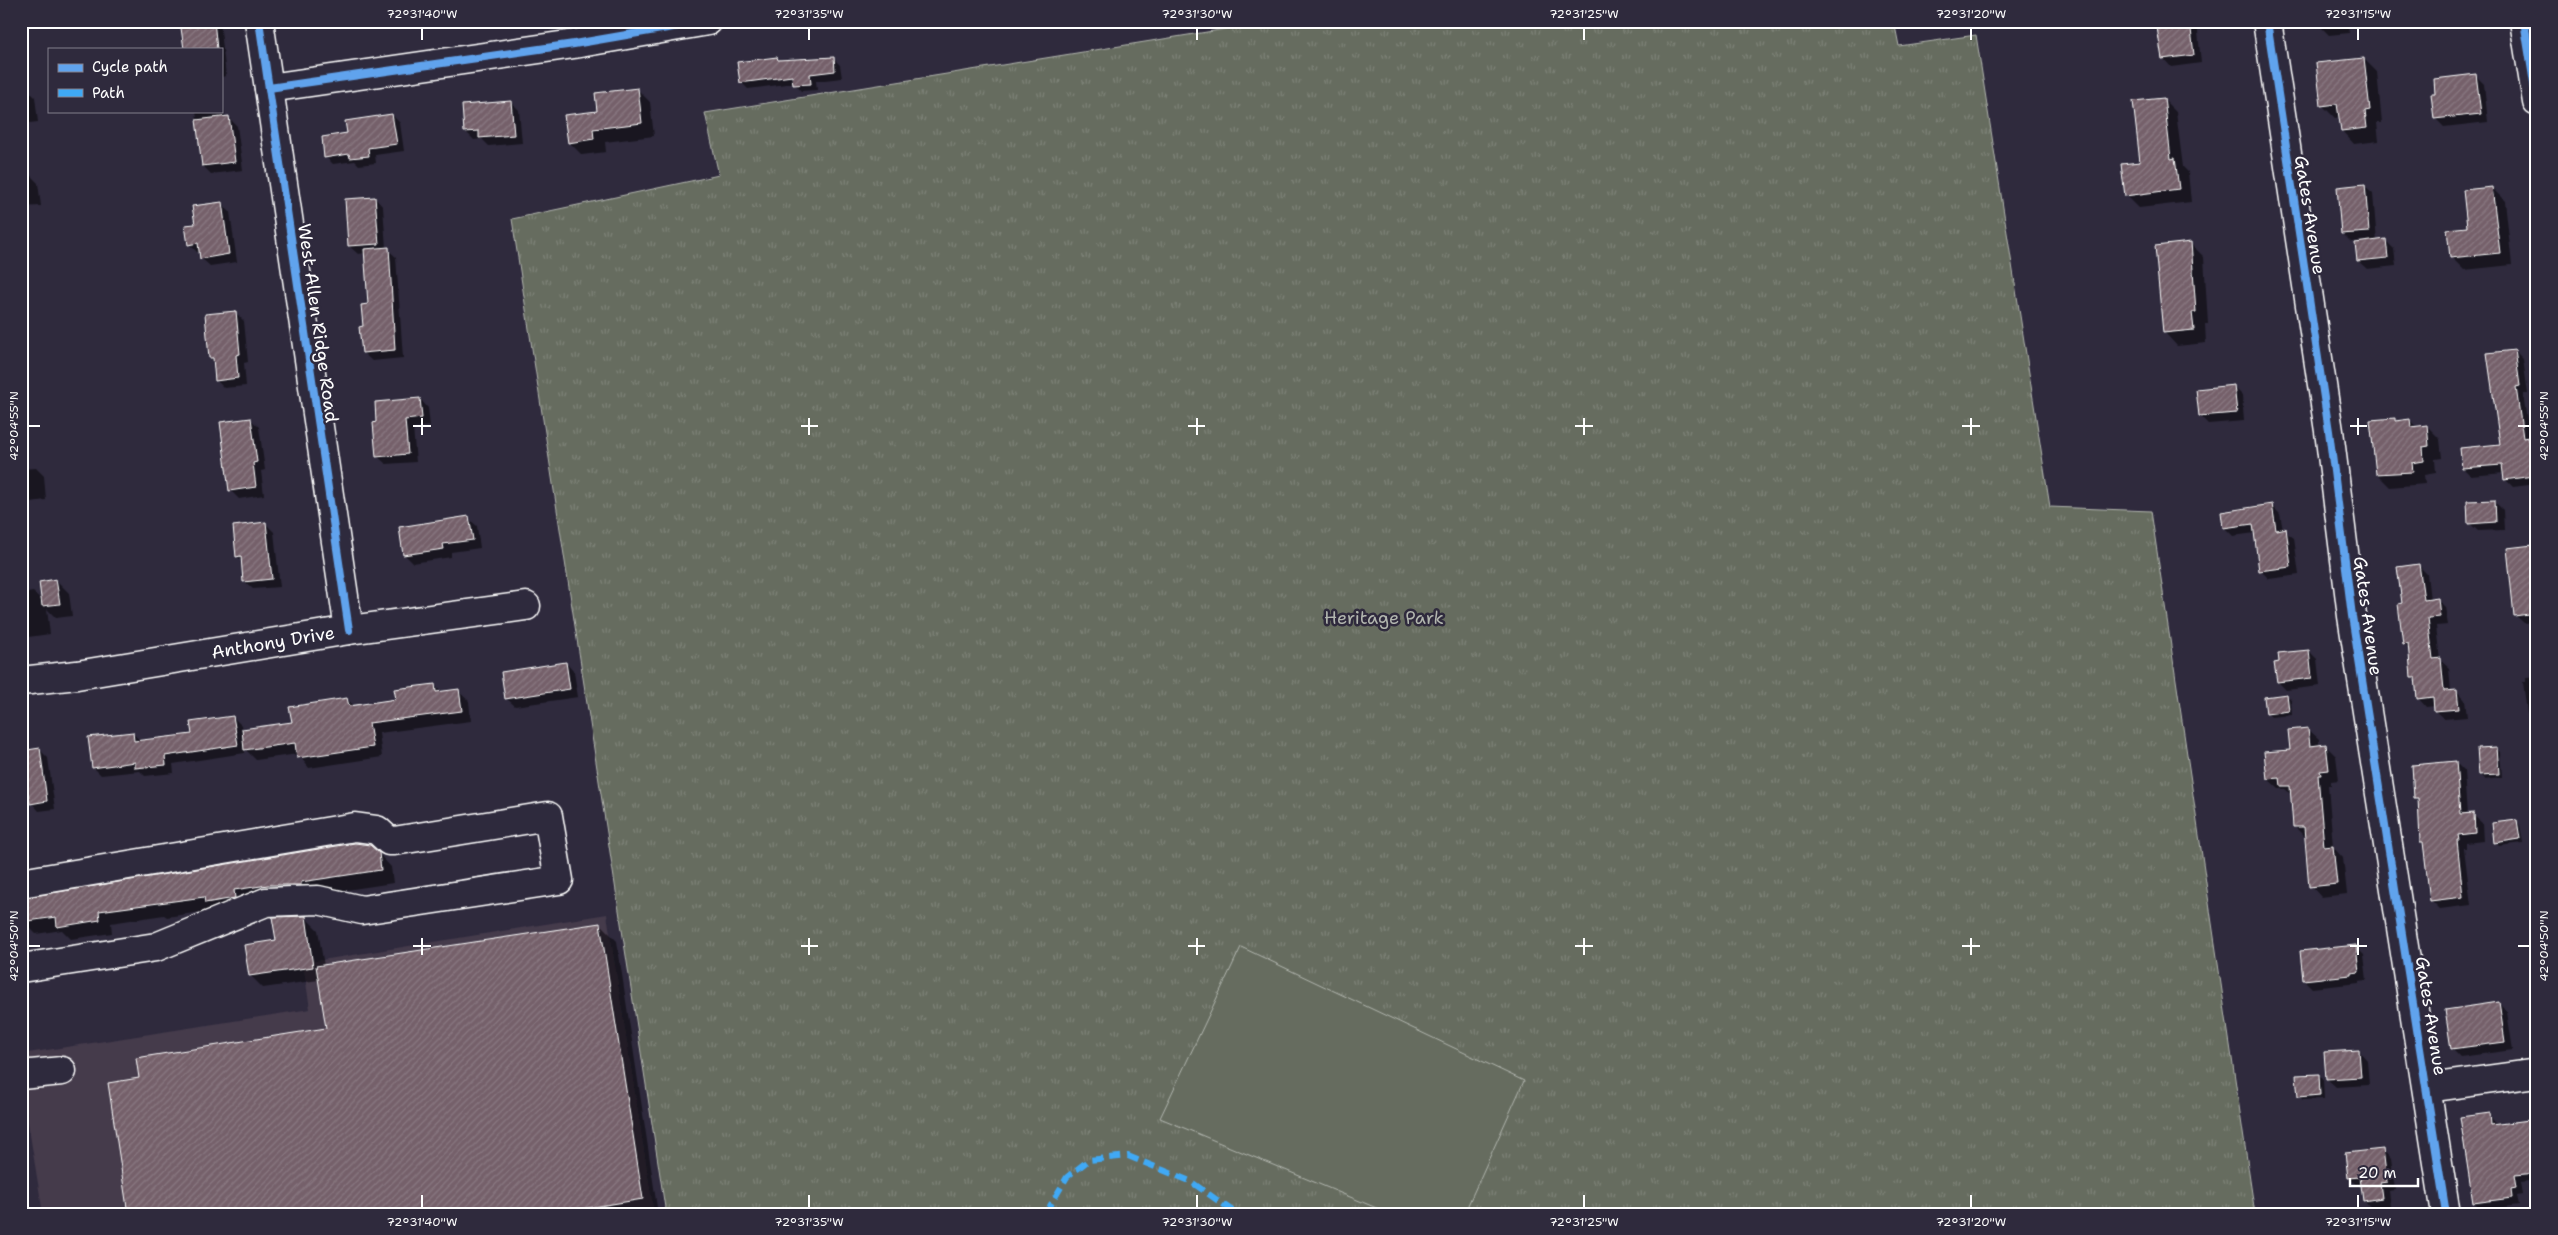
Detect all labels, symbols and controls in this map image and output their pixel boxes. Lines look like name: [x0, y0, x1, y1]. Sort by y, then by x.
text: 72°31'40"W: [387, 6, 457, 22]
text: 72°31'35"W: [774, 6, 844, 22]
text: 72°31'30"W: [1162, 6, 1232, 22]
text: 72°31'25"W: [1549, 6, 1619, 22]
text: 72°31'20"W: [1936, 6, 2006, 22]
text: 72°31'15"W: [2325, 6, 2391, 22]
legend: [48, 48, 222, 112]
text: Cycle path: [92, 57, 168, 77]
text: Path: [92, 83, 125, 103]
street label: Gates Avenue: [2289, 154, 2331, 276]
street label: West Allen Ridge Road: [292, 222, 344, 424]
text: 42°04'55"N: [6, 391, 22, 461]
text: 42°04'55"N: [2536, 391, 2552, 461]
street label: Gates Avenue: [2348, 555, 2388, 677]
park label: Heritage Park: [1324, 606, 1444, 630]
street label: Anthony Drive: [209, 621, 337, 665]
text: 42°04'50"N: [6, 910, 22, 982]
text: 42°04'50"N: [2536, 910, 2552, 982]
street label: Gates Avenue: [2410, 955, 2452, 1077]
scale bar: [2350, 1155, 2418, 1187]
text: 20 m: [2358, 1163, 2397, 1183]
text: 72°31'40"W: [387, 1214, 457, 1230]
text: 72°31'35"W: [774, 1214, 844, 1230]
text: 72°31'30"W: [1162, 1214, 1232, 1230]
text: 72°31'25"W: [1549, 1214, 1619, 1230]
text: 72°31'20"W: [1936, 1214, 2006, 1230]
text: 72°31'15"W: [2325, 1214, 2391, 1230]

